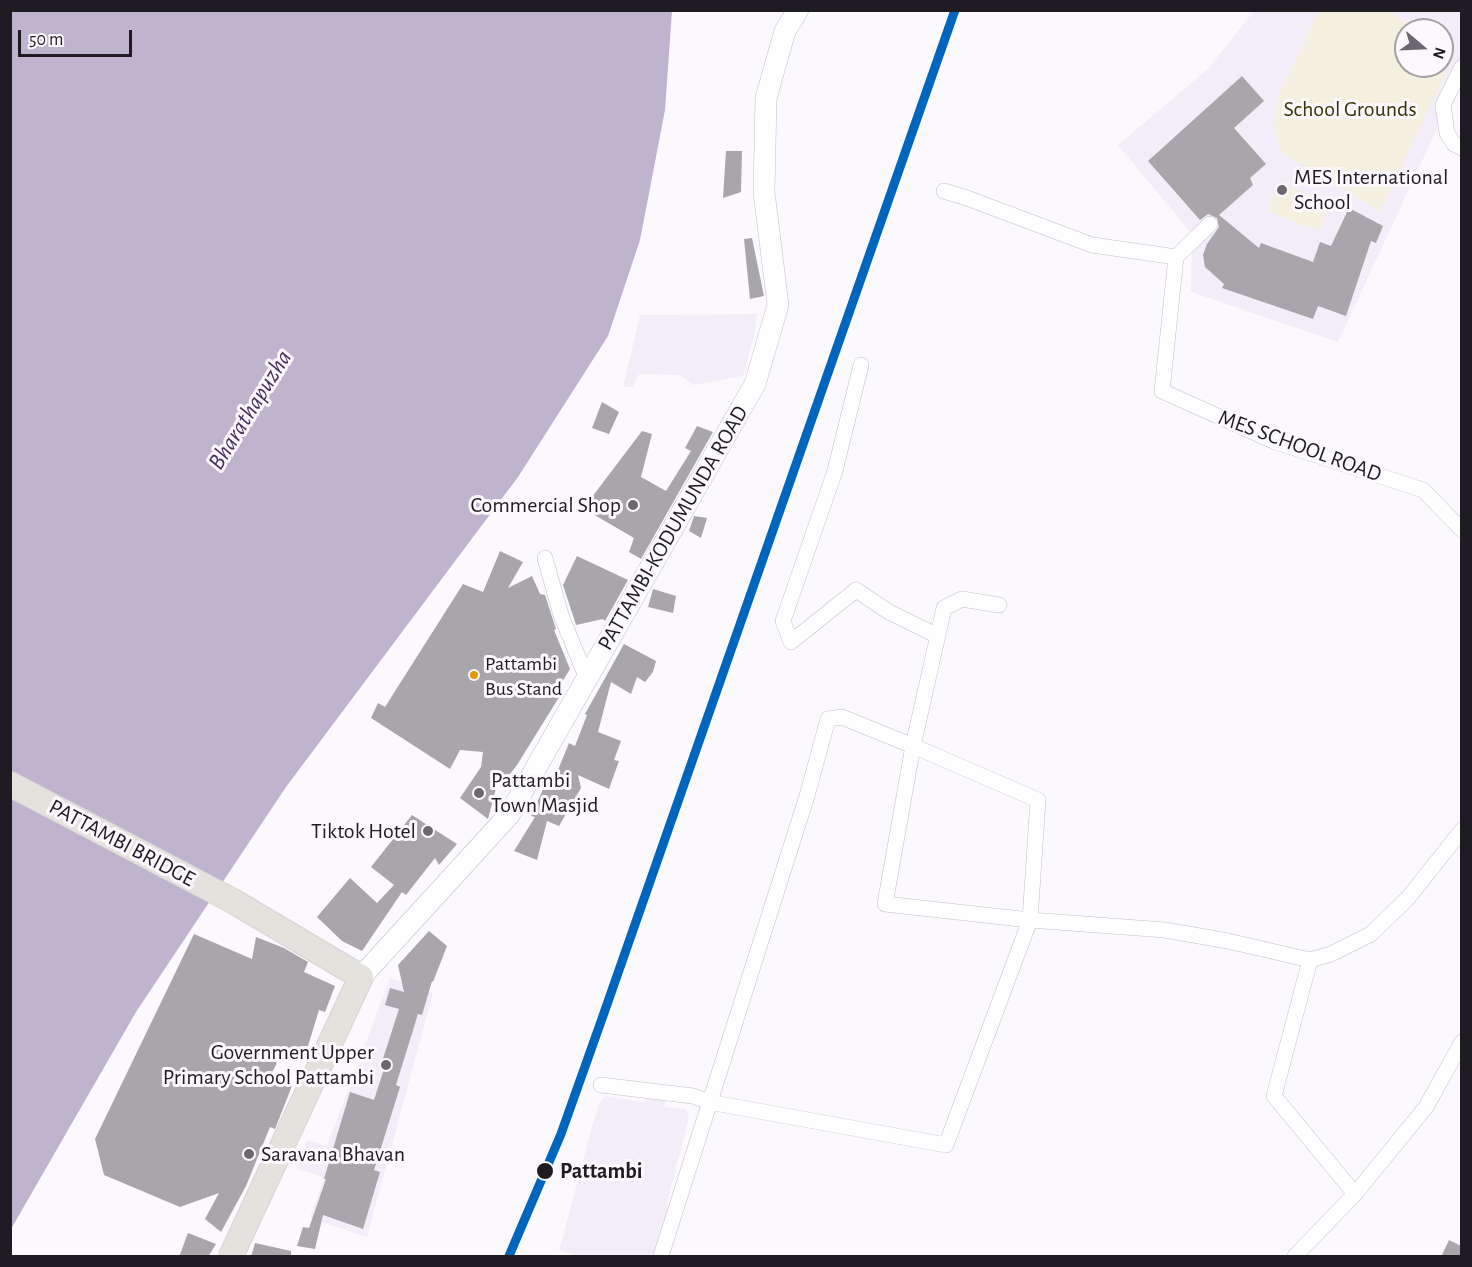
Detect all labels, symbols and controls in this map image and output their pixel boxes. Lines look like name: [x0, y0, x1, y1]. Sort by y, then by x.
scale bar: [21, 18, 135, 56]
north arrow: [1394, 18, 1454, 78]
text: 50 m: [29, 31, 63, 49]
text: N: [1430, 45, 1449, 61]
park label: School Grounds: [1283, 96, 1417, 122]
place label: MES International School: [1294, 164, 1448, 216]
marker: MES International School: [1275, 183, 1289, 197]
water label: Bharathapuzha: [202, 345, 298, 475]
street label: PATTAMBI-KODUMUNDA ROAD: [592, 401, 754, 655]
street label: MES SCHOOL ROAD: [1215, 404, 1385, 488]
place label: Commercial Shop: [471, 492, 621, 518]
marker: Commercial Shop: [626, 498, 640, 512]
place label: Pattambi Bus Stand: [485, 652, 562, 699]
marker: Pattambi Bus Stand: [468, 669, 480, 681]
place label: Pattambi Town Masjid: [491, 767, 599, 818]
marker: Pattambi Town Masjid: [472, 786, 486, 800]
street label: PATTAMBI BRIDGE: [44, 793, 200, 893]
place label: Tiktok Hotel: [311, 818, 416, 844]
marker: Tiktok Hotel: [421, 824, 435, 838]
place label: Government Upper Primary School Pattambi: [163, 1039, 374, 1090]
marker: Government Upper Primary School Pattambi: [379, 1058, 393, 1072]
place label: Saravana Bhavan: [261, 1141, 405, 1167]
marker: Saravana Bhavan: [242, 1147, 256, 1161]
place label: Pattambi: [560, 1158, 643, 1184]
marker: Pattambi: [535, 1161, 555, 1181]

